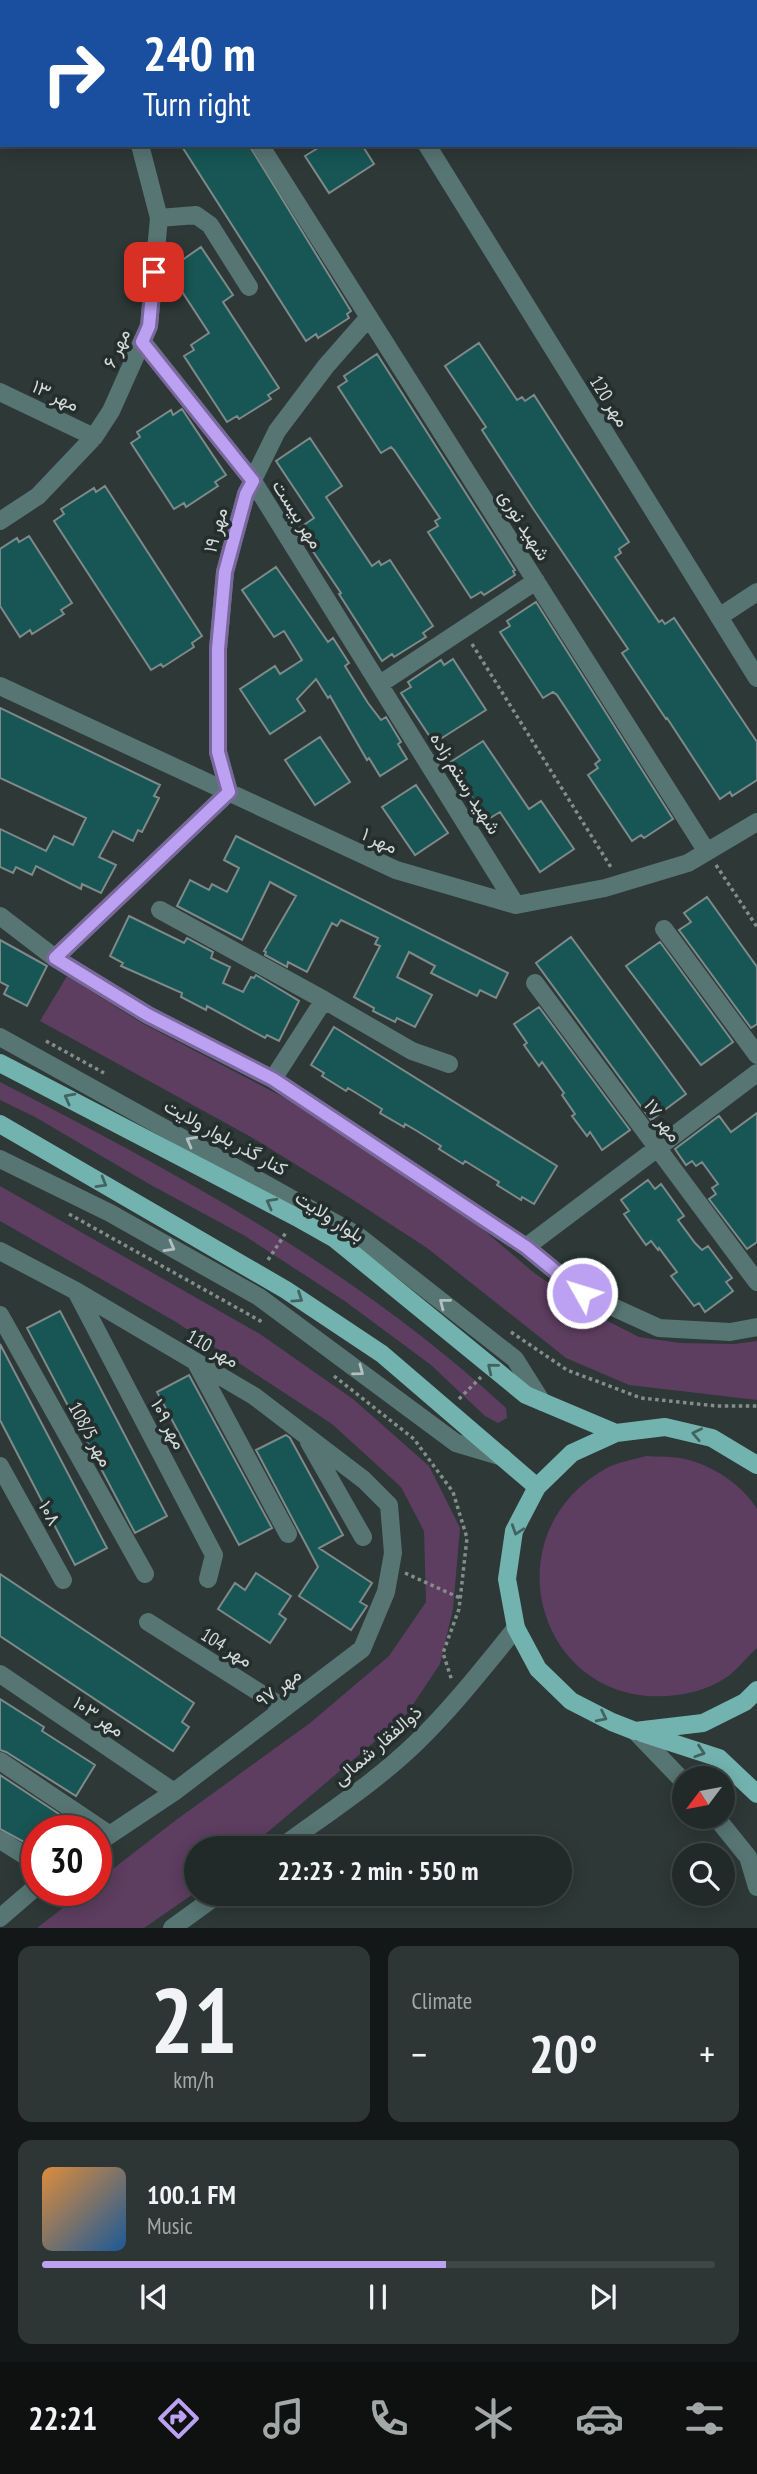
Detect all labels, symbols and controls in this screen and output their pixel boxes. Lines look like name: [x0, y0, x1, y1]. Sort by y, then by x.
text: 240 m: [143, 21, 256, 85]
icon: right: [28, 28, 119, 119]
text: Turn right: [143, 83, 251, 125]
pin: [124, 242, 184, 302]
icon: arrive: [135, 253, 173, 291]
street label: مهر ۶: [97, 325, 135, 371]
street label: مهر 120: [585, 371, 635, 431]
street label: مهر ۱۳: [29, 374, 83, 416]
street label: مهر بیست: [267, 475, 329, 553]
street label: شهید نوری: [494, 485, 556, 565]
street label: مهر ۱۹: [198, 505, 232, 555]
street label: شهید رستم زاده: [424, 727, 507, 839]
street label: مهر ۱: [358, 821, 402, 859]
one-way arrow: [64, 1092, 76, 1106]
street label: کنار گذر بلوار ولایت: [160, 1093, 292, 1181]
street label: مهر ۱۷: [639, 1094, 687, 1146]
one-way arrow: [185, 1136, 198, 1149]
one-way arrow: [94, 1174, 107, 1187]
street label: بلوار ولایت: [291, 1185, 369, 1247]
one-way arrow: [266, 1198, 278, 1212]
one-way arrow: [162, 1239, 175, 1252]
position arrow: [545, 1256, 619, 1330]
one-way arrow: [290, 1290, 303, 1302]
one-way arrow: [439, 1298, 451, 1311]
street label: مهر 110: [182, 1323, 244, 1373]
one-way arrow: [352, 1363, 364, 1375]
one-way arrow: [487, 1363, 499, 1376]
street label: مهر ۱۰۹: [146, 1395, 192, 1453]
street label: مهر 108/5: [63, 1397, 119, 1471]
one-way arrow: [691, 1428, 703, 1443]
street label: ۱۰۸: [34, 1496, 66, 1530]
one-way arrow: [511, 1524, 525, 1536]
street label: مهر 104: [197, 1622, 257, 1672]
street label: مهر ۹۷: [250, 1662, 306, 1712]
street label: مهر ۱۰۳: [69, 1690, 129, 1742]
street label: ذوالفقار شمالی: [327, 1700, 427, 1790]
one-way arrow: [595, 1708, 607, 1722]
one-way arrow: [694, 1744, 706, 1758]
north arrow: [672, 1766, 735, 1829]
map controls: [672, 1766, 735, 1906]
speed limit sign: 30: [21, 1815, 112, 1906]
button: search: [672, 1843, 735, 1906]
text: 22:23 · 2 min · 550 m: [278, 1854, 478, 1887]
text: 21: [150, 1960, 237, 2078]
text: Climate: [412, 1986, 472, 2015]
text: 20°: [529, 2020, 598, 2087]
text: −: [412, 2029, 427, 2078]
text: +: [699, 2029, 715, 2078]
text: km/h: [173, 2065, 214, 2094]
text: 100.1 FM: [147, 2178, 236, 2211]
text: Music: [147, 2211, 193, 2240]
icon: previous: [135, 2278, 173, 2316]
icon: pause: [359, 2278, 397, 2316]
icon: next: [584, 2278, 622, 2316]
icon: directions: [154, 2394, 203, 2443]
icon: music: [259, 2394, 308, 2443]
icon: phone: [364, 2394, 413, 2443]
icon: climate: [469, 2394, 518, 2443]
icon: car: [575, 2394, 624, 2443]
icon: filters: [680, 2394, 729, 2443]
text: 22:21: [28, 2397, 97, 2439]

